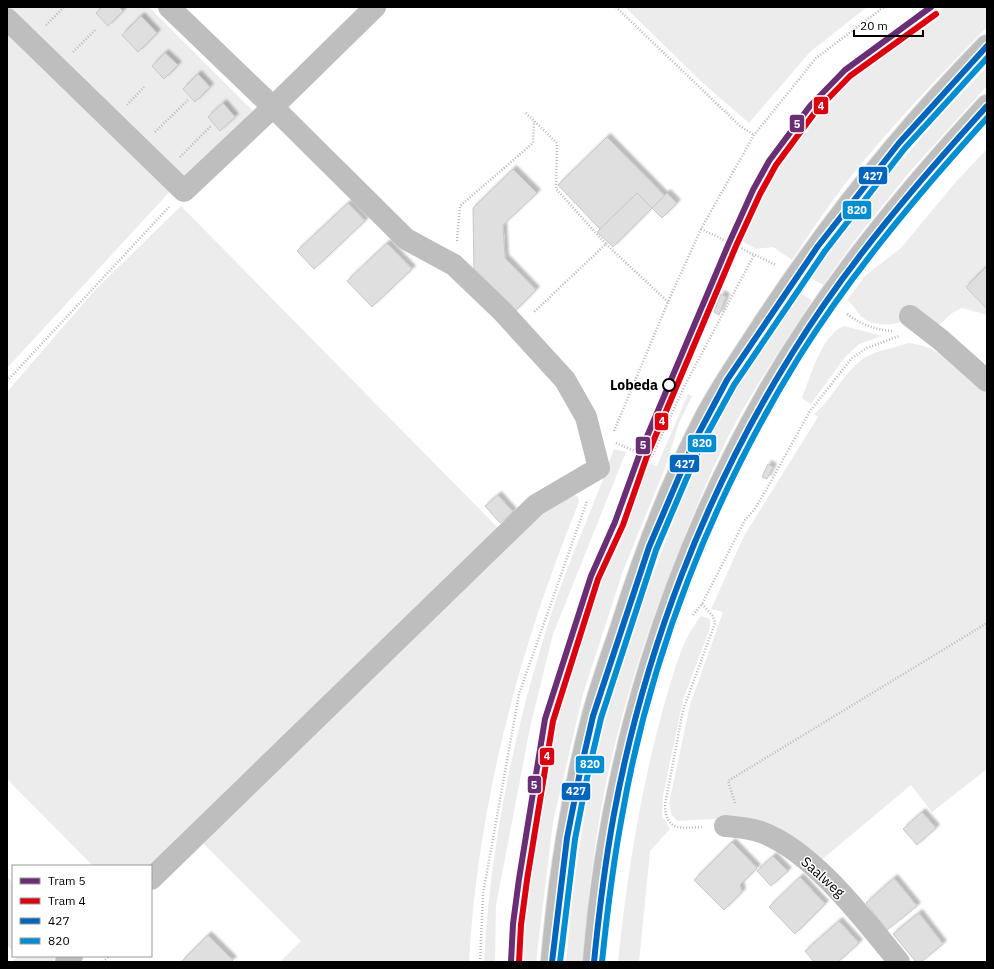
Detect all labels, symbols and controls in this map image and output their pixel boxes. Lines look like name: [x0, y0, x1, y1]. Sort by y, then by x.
scale bar: [854, 12, 923, 38]
text: 20 m: [860, 18, 888, 33]
line badge: 4: [813, 96, 829, 115]
text: 4: [818, 99, 825, 113]
line badge: 5: [789, 114, 805, 133]
text: 5: [794, 117, 801, 131]
line badge: 427: [858, 166, 888, 185]
text: 427: [863, 169, 883, 183]
line badge: 820: [842, 200, 872, 220]
text: 820: [847, 203, 867, 217]
place label: Lobeda: [610, 376, 658, 394]
marker: Lobeda: [662, 378, 676, 392]
line badge: 4: [654, 412, 669, 431]
text: 4: [659, 414, 666, 428]
line badge: 820: [687, 434, 717, 453]
line badge: 5: [635, 436, 651, 455]
text: 820: [692, 436, 712, 450]
text: 5: [640, 438, 647, 452]
line badge: 427: [669, 454, 700, 473]
text: 427: [675, 457, 695, 471]
line badge: 4: [539, 747, 555, 766]
text: 4: [544, 749, 551, 763]
line badge: 820: [575, 755, 605, 774]
text: 820: [580, 757, 600, 771]
line badge: 5: [527, 775, 542, 794]
text: 5: [531, 778, 538, 792]
line badge: 427: [561, 782, 591, 801]
text: 427: [566, 784, 586, 798]
street label: Saalweg: [797, 853, 849, 902]
legend: [12, 865, 152, 957]
text: Tram 5: [48, 873, 86, 888]
text: Tram 4: [48, 893, 86, 908]
text: 427: [48, 913, 70, 928]
text: 820: [48, 933, 70, 948]

